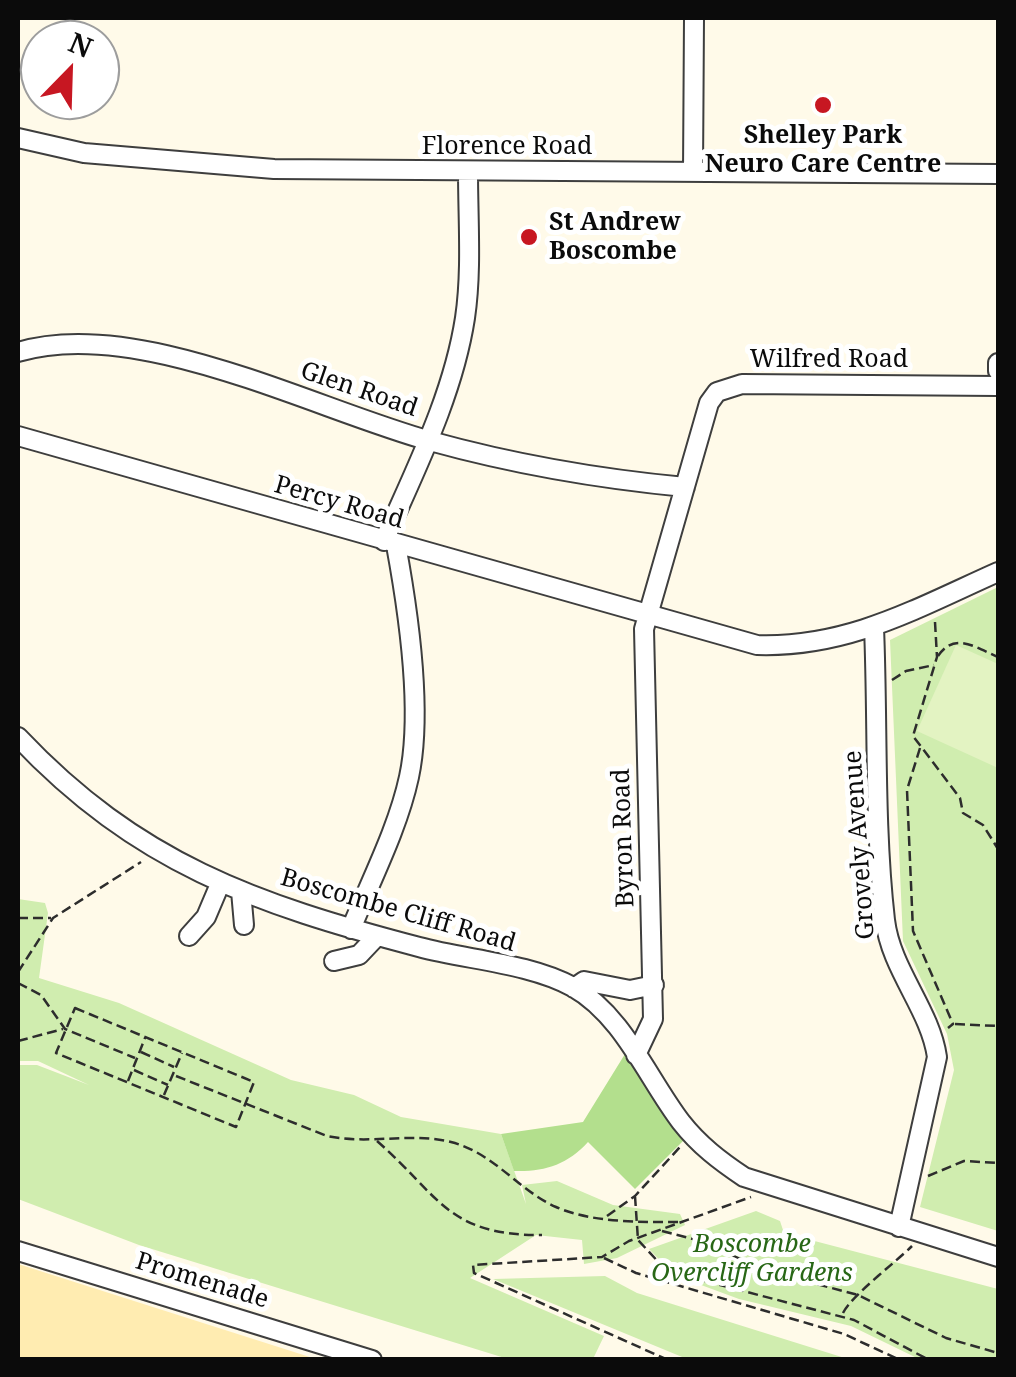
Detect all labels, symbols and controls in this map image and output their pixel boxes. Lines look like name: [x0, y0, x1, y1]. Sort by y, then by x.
north arrow: [20, 20, 120, 120]
text: N: [63, 22, 99, 66]
marker: Shelley Park Neuro Care Centre: [812, 94, 834, 116]
place label: Shelley Park Neuro Care Centre: [705, 121, 941, 180]
street label: Florence Road: [422, 132, 592, 162]
place label: St Andrew Boscombe: [549, 208, 681, 267]
marker: St Andrew Boscombe: [518, 226, 540, 248]
street label: Wilfred Road: [750, 345, 908, 375]
street label: Glen Road: [297, 356, 421, 424]
street label: Percy Road: [271, 470, 407, 536]
street label: Grovely Avenue: [838, 749, 882, 941]
street label: Byron Road: [607, 768, 641, 908]
street label: Boscombe Cliff Road: [277, 863, 519, 959]
park label: Boscombe Overcliff Gardens: [651, 1230, 853, 1289]
street label: Promenade: [132, 1247, 272, 1315]

